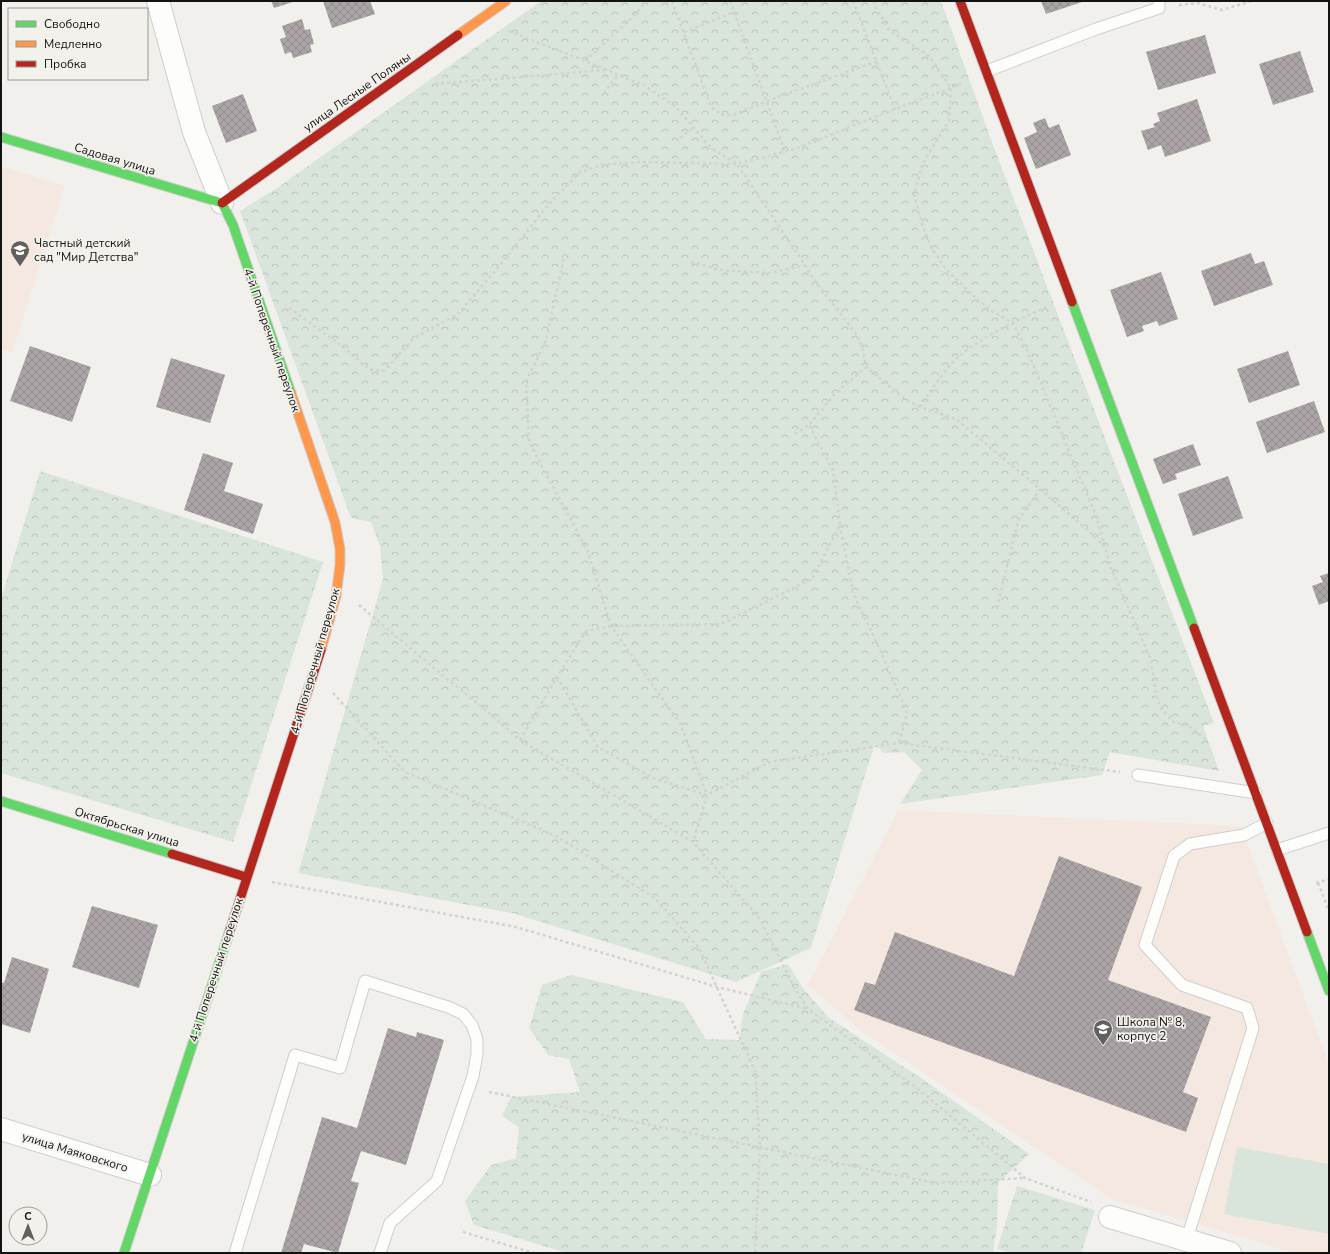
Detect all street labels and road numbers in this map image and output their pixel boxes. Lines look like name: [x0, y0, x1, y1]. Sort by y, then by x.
street label: улица Лесные Поляны: [300, 49, 414, 135]
street label: Садовая улица: [72, 139, 158, 179]
street label: 4-й Поперечный переулок: [240, 266, 304, 415]
street label: 4-й Поперечный переулок: [287, 586, 344, 736]
street label: Октябрьская улица: [72, 803, 182, 851]
street label: 4-й Поперечный переулок: [185, 895, 247, 1044]
street label: улица Маяковского: [20, 1128, 130, 1176]

